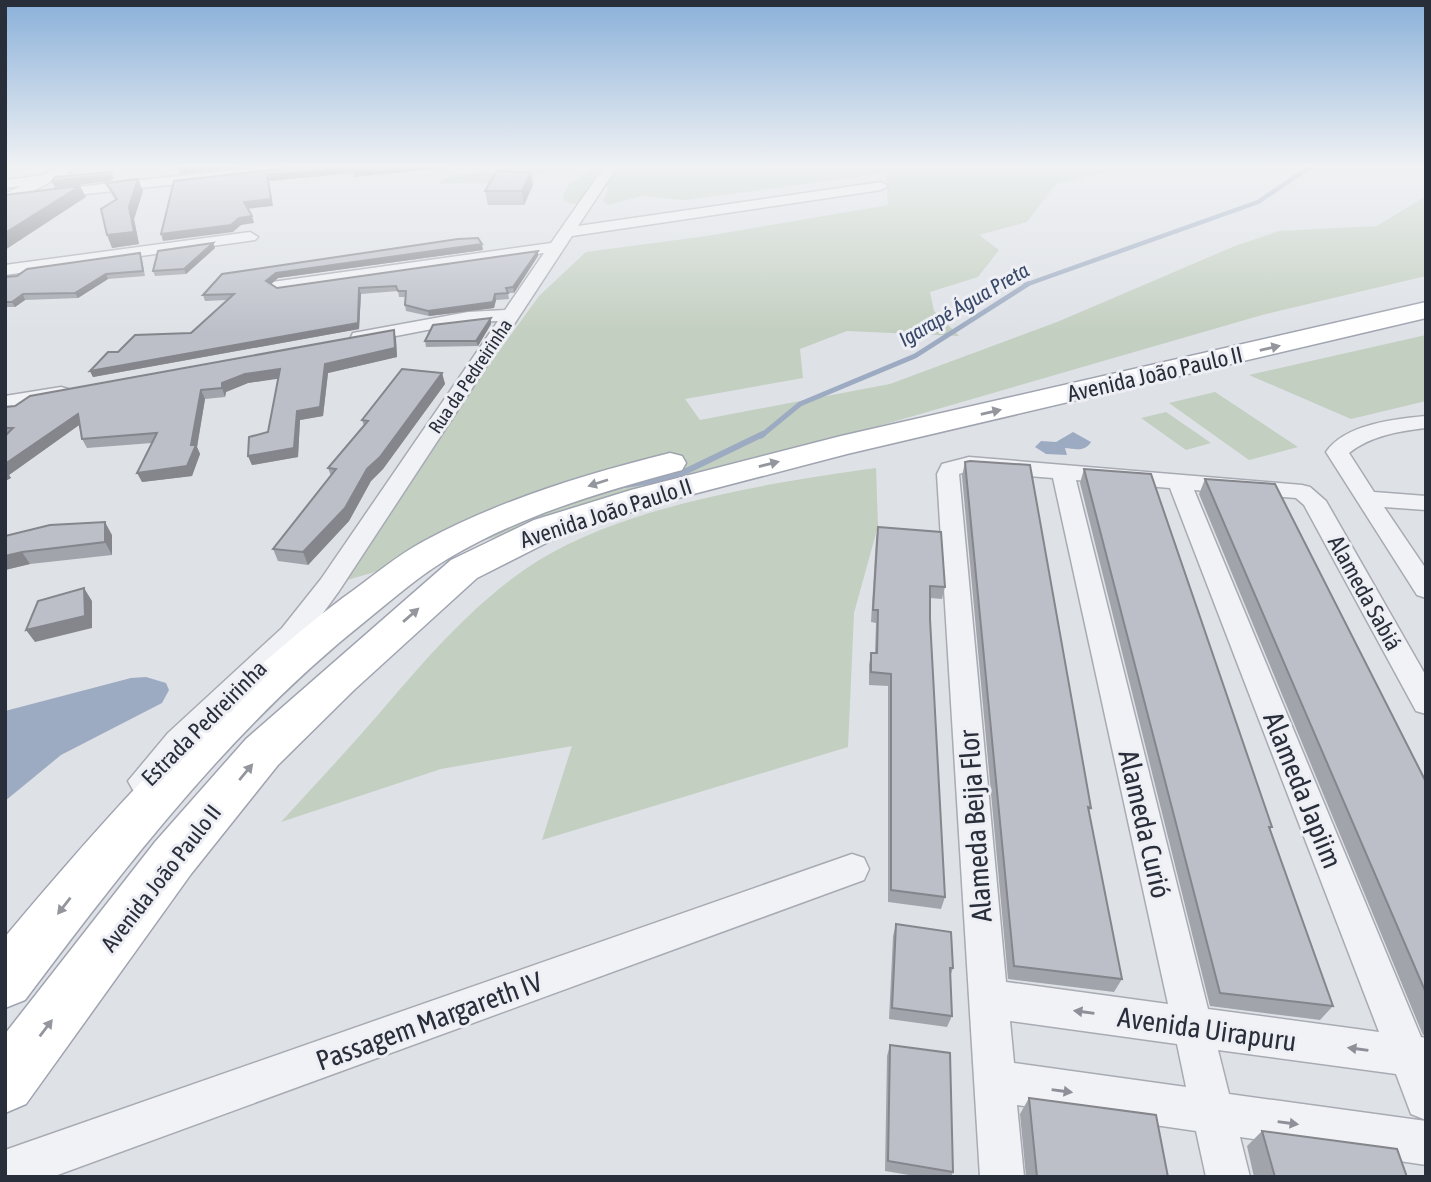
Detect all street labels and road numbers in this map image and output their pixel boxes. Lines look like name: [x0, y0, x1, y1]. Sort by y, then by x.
street label: Rua da Pedreirinha: [424, 315, 516, 437]
street label: Avenida João Paulo II: [1065, 341, 1245, 407]
street label: Avenida João Paulo II: [517, 473, 695, 553]
street label: Alameda Sabiá: [1323, 531, 1407, 655]
street label: Estrada Pedreirinha: [136, 655, 272, 791]
street label: Alameda Japiim: [1257, 707, 1349, 873]
street label: Alameda Beija Flor: [952, 728, 998, 923]
street label: Alameda Curió: [1112, 747, 1178, 901]
street label: Avenida João Paulo II: [96, 799, 226, 957]
street label: Passagem Margareth IV: [312, 965, 547, 1077]
street label: Avenida Uirapuru: [1116, 1001, 1298, 1057]

